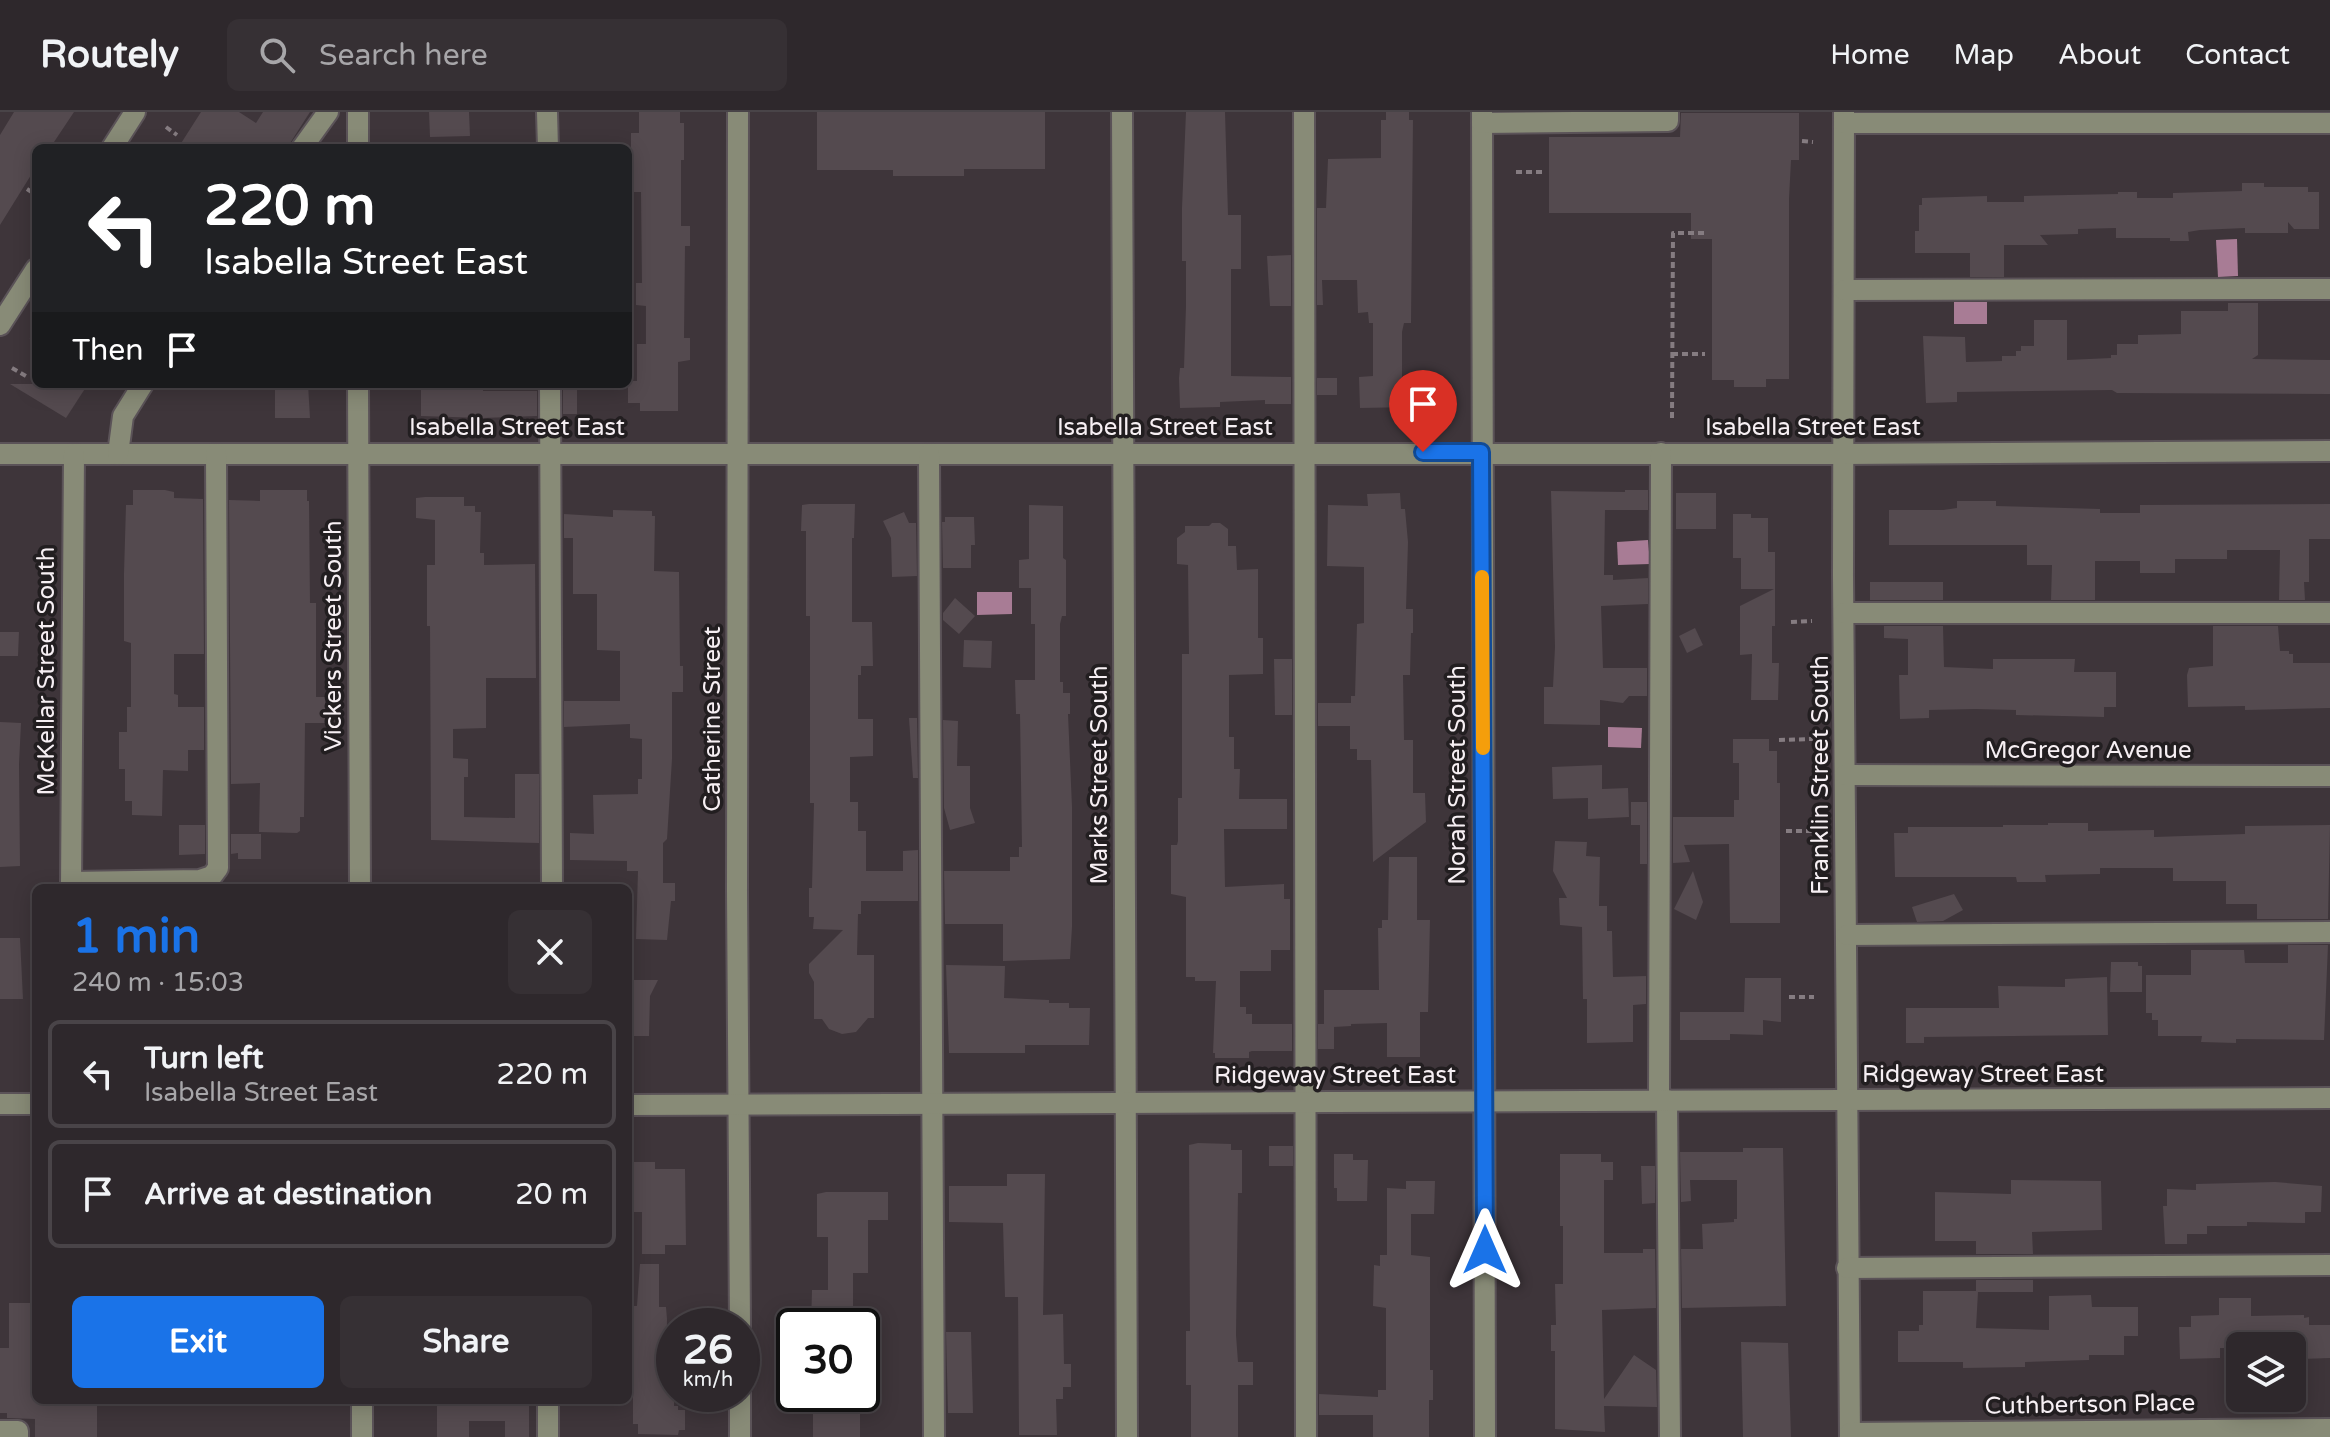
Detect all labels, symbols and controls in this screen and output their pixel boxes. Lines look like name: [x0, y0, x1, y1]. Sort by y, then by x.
search box: [227, 19, 787, 91]
text: Routely: [40, 32, 179, 78]
icon: search: [255, 33, 299, 77]
text: Search here: [319, 37, 488, 74]
text: Home: [1830, 38, 1910, 72]
text: Map: [1954, 38, 2014, 72]
text: About: [2058, 38, 2141, 72]
text: Contact: [2185, 38, 2290, 72]
text: 220 m: [204, 173, 375, 240]
icon: left: [72, 176, 176, 280]
text: Isabella Street East: [204, 241, 528, 284]
icon: arrive: [160, 328, 204, 372]
text: Then: [72, 332, 144, 369]
pin: [1389, 370, 1457, 452]
icon: arrive: [1401, 382, 1445, 426]
street label: Isabella Street East: [409, 413, 625, 442]
street label: Isabella Street East: [1057, 413, 1273, 442]
street label: Isabella Street East: [1705, 413, 1921, 442]
street label: Vickers Street South: [319, 520, 348, 752]
street label: McKellar Street South: [32, 547, 61, 795]
street label: Catherine Street: [698, 626, 727, 812]
street label: Franklin Street South: [1806, 655, 1835, 895]
street label: Marks Street South: [1085, 665, 1114, 885]
street label: Norah Street South: [1443, 665, 1472, 885]
street label: McGregor Avenue: [1984, 736, 2192, 765]
text: 1 min: [72, 908, 200, 966]
button: close: [508, 910, 592, 994]
text: 240 m · 15:03: [72, 967, 244, 998]
text: Turn left: [144, 1040, 263, 1077]
icon: left: [76, 1052, 120, 1096]
text: 220 m: [496, 1056, 588, 1093]
street label: Ridgeway Street East: [1862, 1060, 2104, 1089]
street label: Ridgeway Street East: [1214, 1061, 1456, 1090]
text: Isabella Street East: [144, 1077, 378, 1108]
icon: arrive: [76, 1172, 120, 1216]
text: Arrive at destination: [144, 1176, 432, 1213]
text: 20 m: [515, 1176, 588, 1213]
position arrow: [1443, 1208, 1527, 1292]
button: Exit: [72, 1296, 324, 1388]
button: Share: [340, 1296, 592, 1388]
speed limit sign: 30: [776, 1308, 880, 1412]
text: 26: [683, 1326, 733, 1374]
map controls: [2226, 1332, 2306, 1412]
button: layers: [2226, 1332, 2306, 1412]
text: km/h: [683, 1368, 733, 1392]
street label: Cuthbertson Place: [1984, 1388, 2196, 1421]

